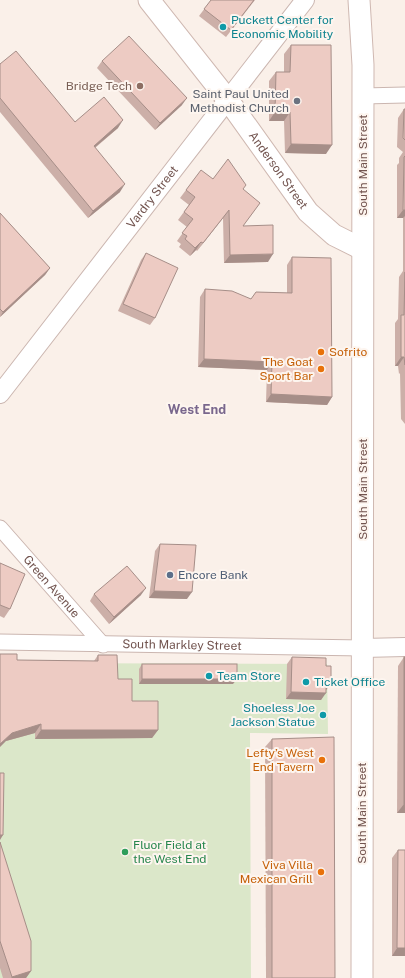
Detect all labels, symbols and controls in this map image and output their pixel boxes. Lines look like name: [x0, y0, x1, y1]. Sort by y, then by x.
place label: Puckett Center for Economic Mobility: [231, 13, 334, 41]
marker: Puckett Center for Economic Mobility: [218, 22, 228, 32]
place label: Bridge Tech: [66, 79, 132, 93]
marker: Bridge Tech: [135, 81, 145, 91]
place label: Saint Paul United Methodist Church: [190, 87, 289, 115]
marker: Saint Paul United Methodist Church: [292, 96, 302, 106]
street label: South Main Street: [356, 114, 370, 216]
street label: Anderson Street: [246, 129, 311, 212]
street label: Vardry Street: [124, 163, 181, 231]
place label: Sofrito: [329, 345, 368, 359]
marker: Sofrito: [316, 347, 326, 357]
place label: The Goat Sport Bar: [260, 355, 313, 383]
marker: The Goat Sport Bar: [316, 364, 326, 374]
district label: West End: [168, 402, 226, 417]
street label: South Main Street: [356, 438, 370, 540]
street label: Green Avenue: [20, 553, 83, 621]
place label: Encore Bank: [178, 568, 248, 582]
marker: Encore Bank: [165, 570, 175, 580]
street label: South Markley Street: [122, 637, 242, 653]
place label: Team Store: [217, 669, 281, 683]
marker: Team Store: [204, 671, 214, 681]
place label: Ticket Office: [314, 675, 385, 689]
marker: Ticket Office: [301, 677, 311, 687]
place label: Shoeless Joe Jackson Statue: [231, 701, 315, 729]
marker: Shoeless Joe Jackson Statue: [318, 710, 328, 720]
place label: Lefty’s West End Tavern: [246, 746, 314, 774]
marker: Lefty’s West End Tavern: [317, 755, 327, 765]
street label: South Main Street: [355, 762, 369, 864]
place label: Fluor Field at the West End: [133, 838, 207, 866]
marker: Fluor Field at the West End: [120, 847, 130, 857]
place label: Viva Villa Mexican Grill: [240, 858, 313, 886]
marker: Viva Villa Mexican Grill: [316, 867, 326, 877]

